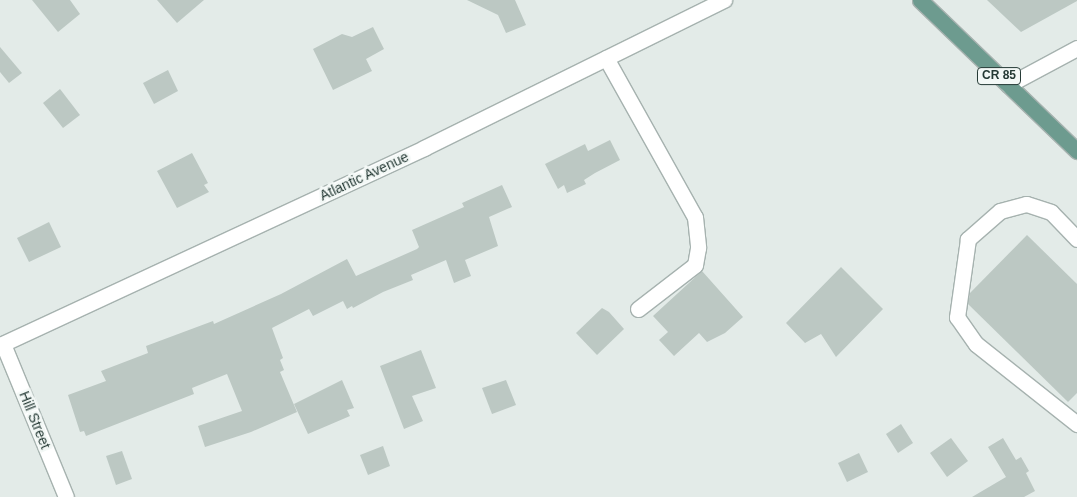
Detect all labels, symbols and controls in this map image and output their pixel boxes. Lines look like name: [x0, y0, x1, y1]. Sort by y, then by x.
road number: CR 85: [976, 66, 1022, 85]
street label: Atlantic Avenue: [316, 148, 412, 204]
street label: Hill Street: [16, 389, 54, 451]

